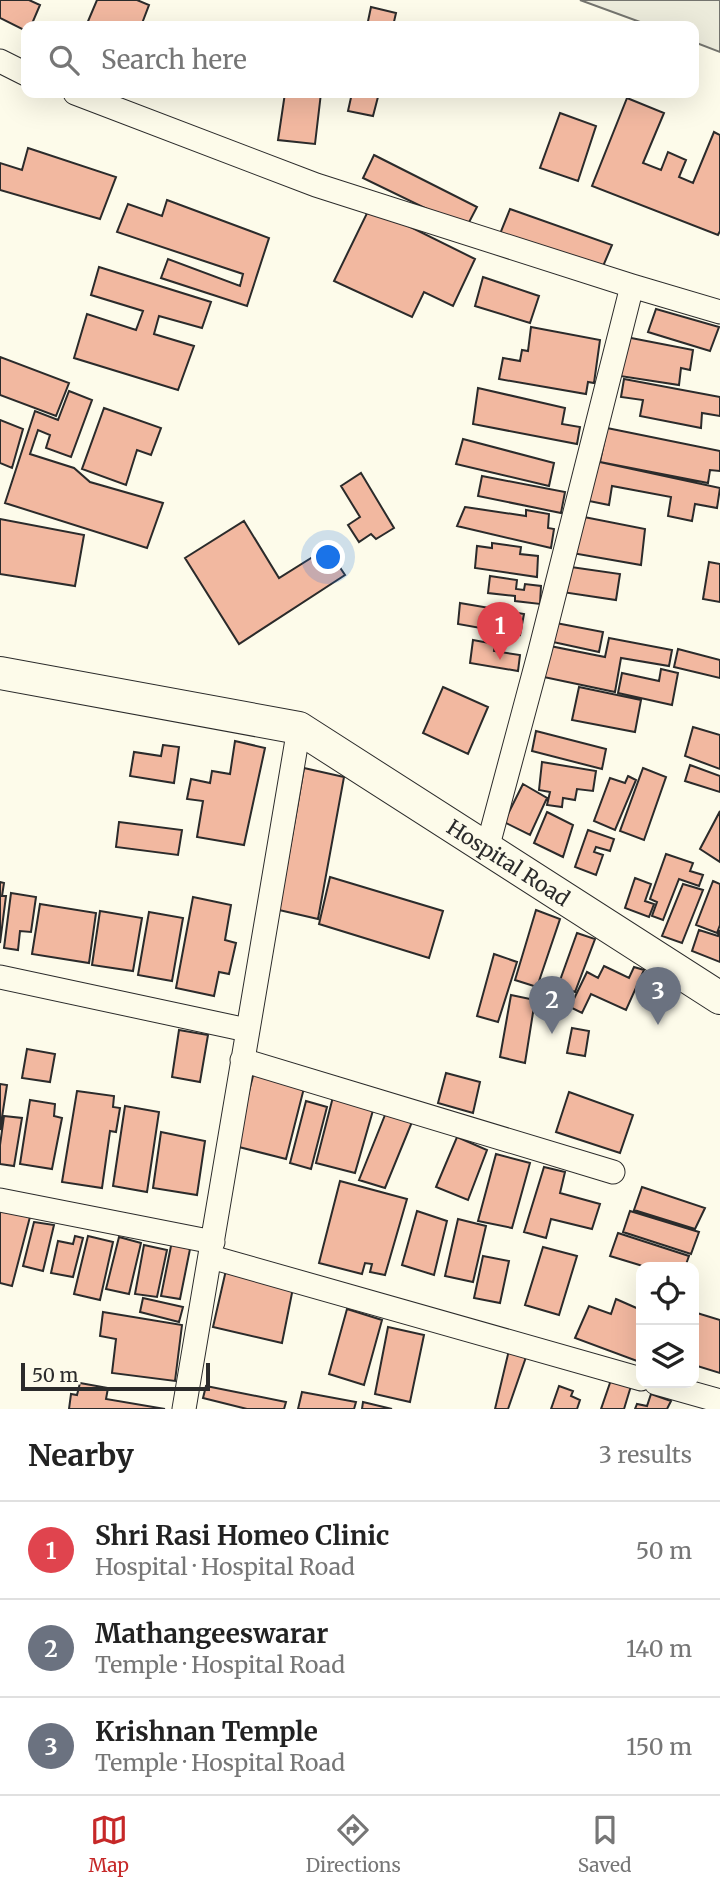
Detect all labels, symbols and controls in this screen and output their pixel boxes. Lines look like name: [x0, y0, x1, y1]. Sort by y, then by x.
search box: [21, 21, 699, 98]
icon: search: [45, 41, 83, 79]
text: Search here: [101, 43, 247, 76]
your location: [311, 540, 345, 574]
pin: 1: [477, 602, 523, 660]
street label: Hospital Road: [442, 813, 575, 912]
pin: 3: [635, 967, 681, 1025]
pin: 2: [529, 976, 575, 1034]
map controls: [636, 1262, 699, 1388]
button: locate: [636, 1262, 699, 1325]
button: layers: [636, 1325, 699, 1388]
scale bar: [21, 1360, 210, 1392]
text: 50 m: [32, 1363, 78, 1387]
text: Nearby: [28, 1436, 134, 1474]
text: 3 results: [599, 1440, 692, 1469]
text: Shri Rasi Homeo Clinic: [95, 1519, 389, 1552]
text: 1: [46, 1536, 56, 1565]
text: 50 m: [636, 1536, 692, 1565]
text: Hospital · Hospital Road: [95, 1552, 355, 1581]
text: Mathangeeswarar: [95, 1617, 328, 1650]
text: 2: [44, 1634, 58, 1663]
text: 140 m: [626, 1634, 692, 1663]
text: Temple · Hospital Road: [95, 1650, 345, 1679]
text: Krishnan Temple: [95, 1715, 318, 1748]
text: 3: [44, 1732, 58, 1761]
text: 150 m: [626, 1732, 692, 1761]
text: Temple · Hospital Road: [95, 1748, 345, 1777]
tab: Map: [88, 1811, 129, 1877]
tab: Directions: [306, 1811, 401, 1877]
tab: Saved: [578, 1811, 632, 1877]

